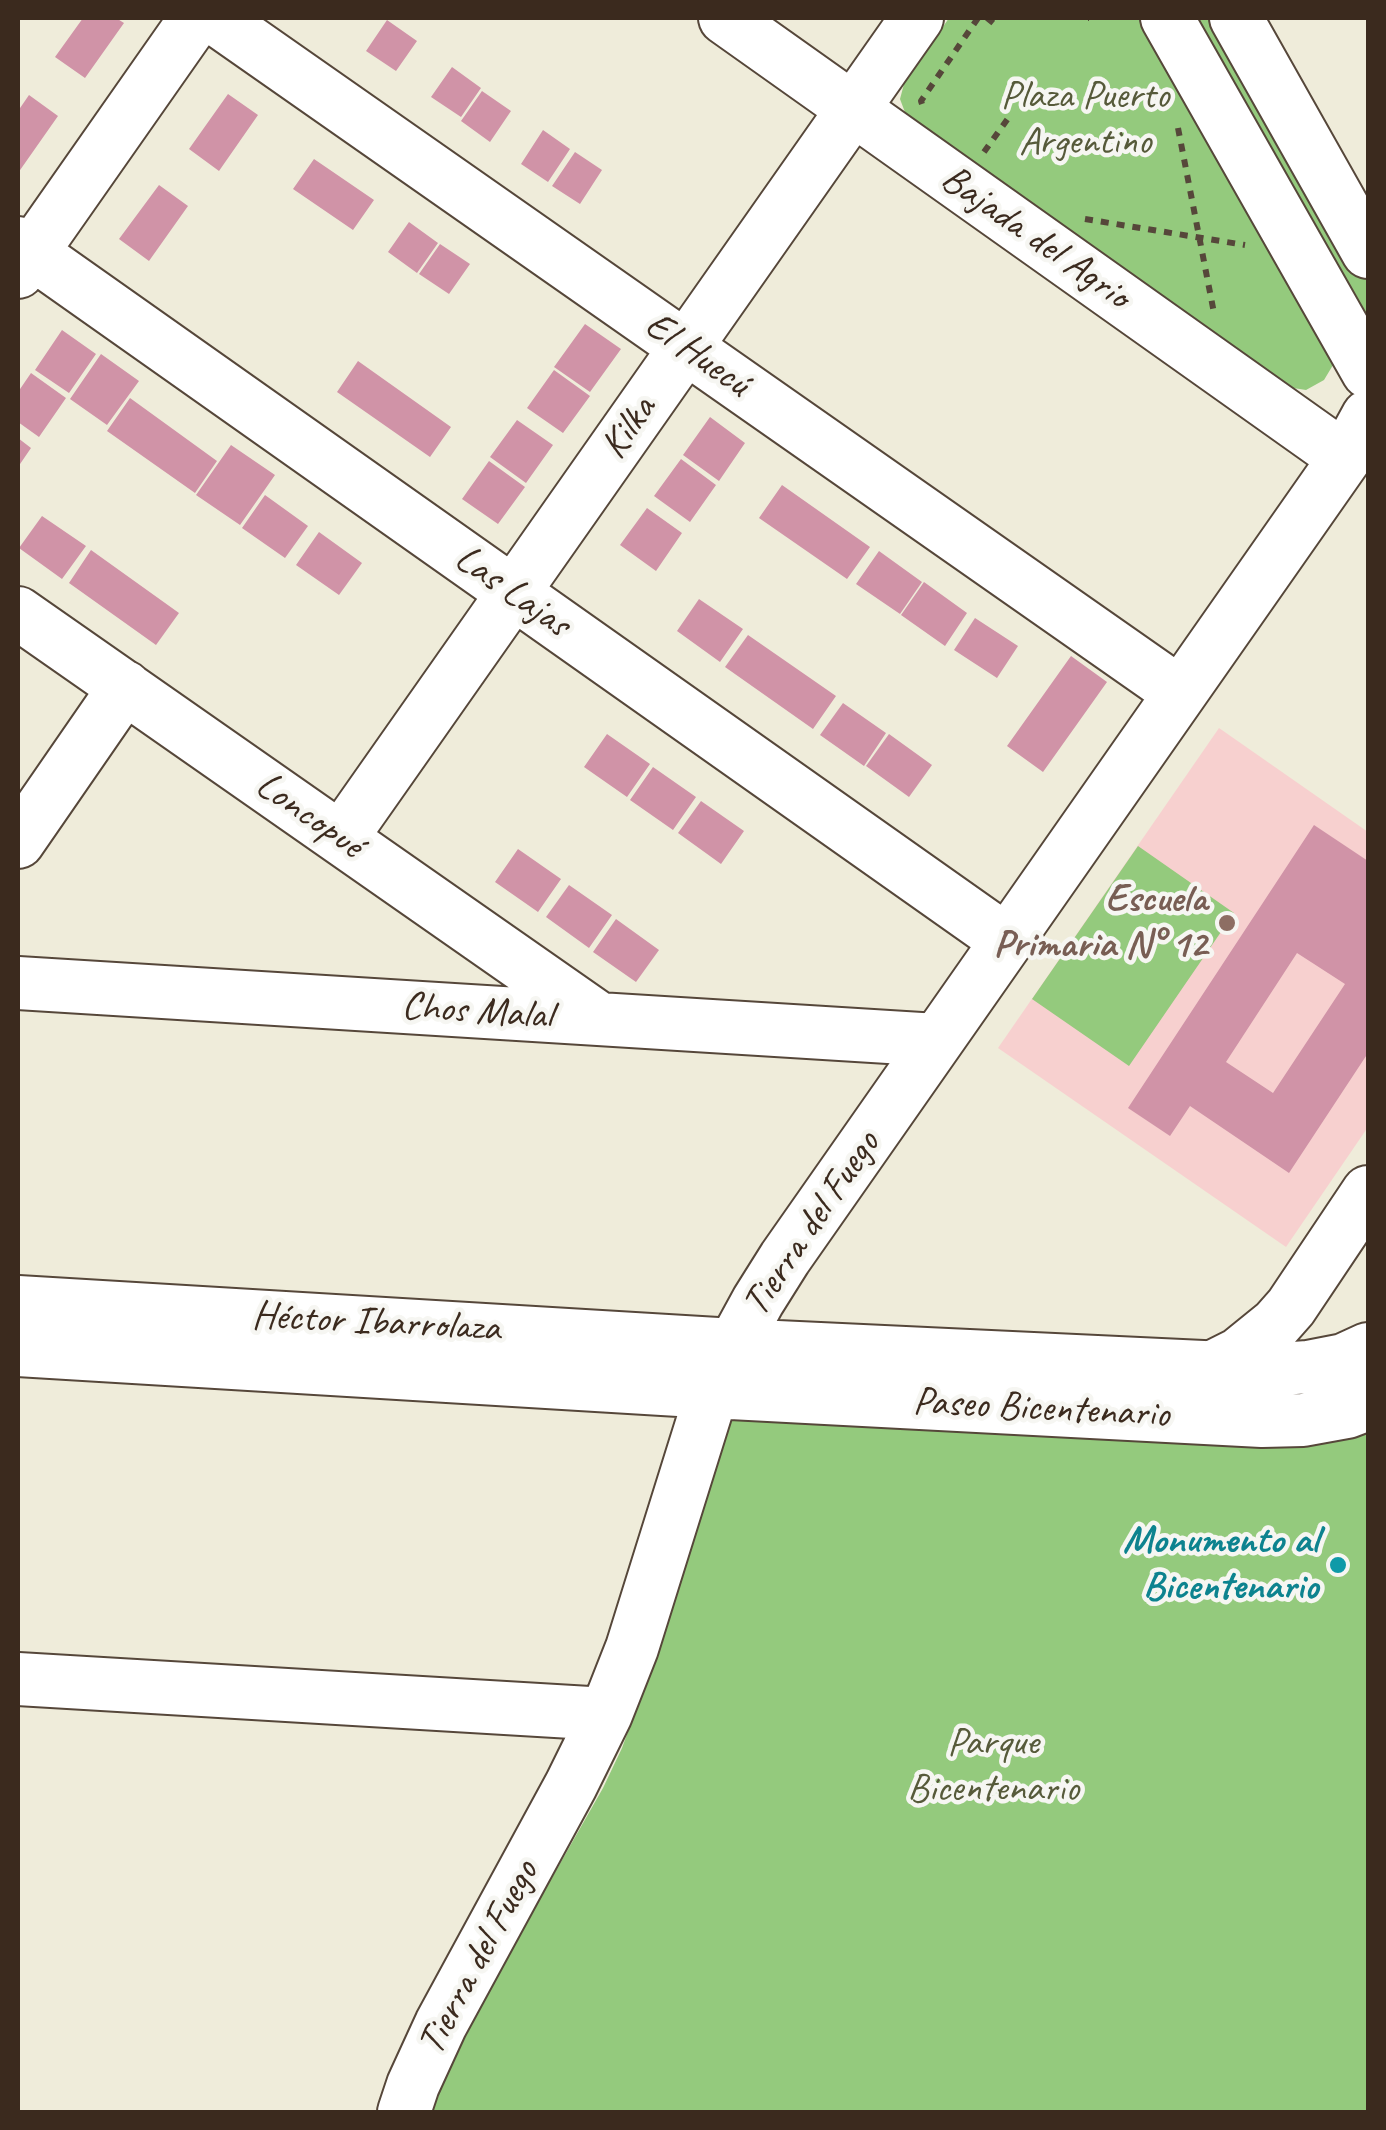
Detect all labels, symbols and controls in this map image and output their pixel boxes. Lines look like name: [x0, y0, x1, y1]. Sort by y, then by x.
park label: Plaza Puerto Argentino: [1001, 73, 1169, 167]
street label: Bajada del Agrio: [931, 155, 1139, 321]
street label: El Huecú: [635, 302, 759, 408]
street label: Kilka: [591, 388, 667, 468]
street label: Las Lajas: [445, 535, 579, 649]
street label: Loncopué: [246, 762, 372, 870]
place label: Escuela Primaria N° 12: [993, 876, 1207, 970]
marker: Escuela Primaria N° 12: [1216, 912, 1238, 934]
street label: Chos Malal: [400, 983, 554, 1041]
street label: Tierra del Fuego: [733, 1122, 891, 1326]
street label: Héctor Ibarrolaza: [251, 1293, 501, 1353]
street label: Paseo Bicentenario: [912, 1378, 1170, 1440]
place label: Monumento al Bicentenario: [1123, 1518, 1318, 1612]
marker: Monumento al Bicentenario: [1327, 1554, 1349, 1576]
park label: Parque Bicentenario: [907, 1720, 1079, 1814]
street label: Tierra del Fuego: [408, 1853, 550, 2063]

